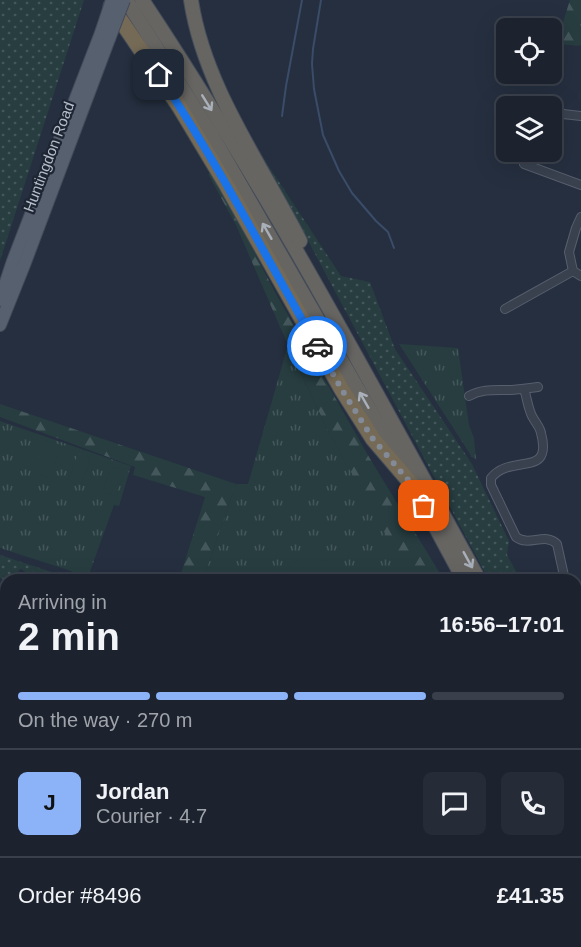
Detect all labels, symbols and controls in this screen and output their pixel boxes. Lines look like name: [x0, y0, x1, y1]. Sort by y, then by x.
map controls: [496, 18, 562, 162]
button: locate: [496, 18, 562, 84]
pin: [133, 49, 184, 100]
icon: home: [142, 58, 175, 91]
one-way arrow: [200, 94, 213, 111]
button: layers: [496, 96, 562, 162]
street label: Huntingdon Road: [20, 99, 77, 214]
one-way arrow: [261, 223, 273, 240]
courier: [287, 316, 347, 376]
icon: car: [301, 330, 334, 363]
one-way arrow: [358, 392, 370, 409]
pin: [398, 480, 449, 531]
icon: bag: [407, 489, 440, 522]
one-way arrow: [462, 551, 474, 568]
text: Arriving in: [18, 591, 107, 613]
text: 16:56–17:01: [439, 612, 564, 637]
text: 2 min: [18, 615, 120, 658]
text: On the way · 270 m: [18, 709, 193, 731]
button: chat: [423, 772, 486, 835]
button: phone: [501, 772, 564, 835]
text: Jordan: [96, 779, 169, 804]
text: J: [43, 790, 56, 815]
text: Courier · 4.7: [96, 805, 207, 827]
text: Order #8496: [18, 883, 142, 908]
text: £41.35: [497, 883, 564, 908]

